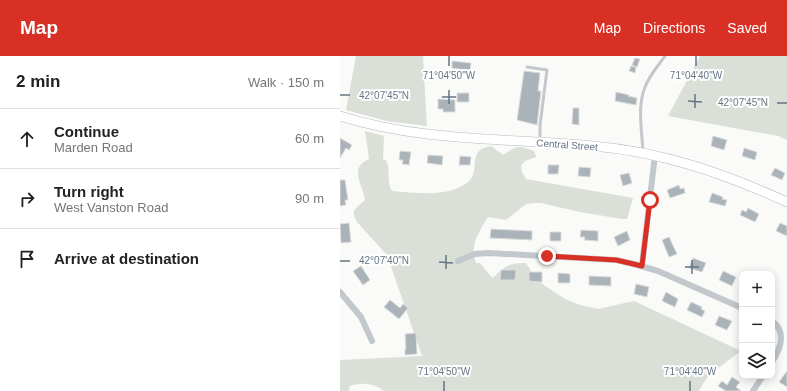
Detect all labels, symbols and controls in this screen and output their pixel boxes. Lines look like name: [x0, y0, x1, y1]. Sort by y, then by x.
text: Map: [20, 17, 58, 38]
text: Map: [594, 20, 621, 36]
text: Directions: [643, 20, 705, 36]
text: Saved: [727, 20, 767, 36]
text: 71°04'50"W: [423, 70, 476, 81]
text: 71°04'40"W: [670, 70, 723, 81]
text: 2 min: [16, 72, 60, 91]
text: Walk · 150 m: [248, 75, 324, 90]
text: 42°07'45"N: [359, 90, 409, 101]
text: 42°07'45"N: [718, 97, 768, 108]
text: Continue: [54, 123, 119, 140]
icon: ahead: [16, 128, 38, 150]
text: 60 m: [295, 131, 324, 146]
street label: Central Street: [536, 137, 598, 153]
text: Marden Road: [54, 140, 133, 155]
text: Turn right: [54, 183, 124, 200]
icon: right: [16, 188, 38, 210]
text: 90 m: [295, 191, 324, 206]
route start: [641, 191, 659, 209]
text: West Vanston Road: [54, 200, 168, 215]
route end: [538, 247, 556, 265]
icon: arrive: [16, 248, 38, 270]
text: Arrive at destination: [54, 250, 199, 267]
text: 42°07'40"N: [359, 255, 409, 266]
map controls: [739, 271, 775, 379]
button: +: [739, 271, 775, 307]
button: −: [739, 307, 775, 343]
button: layers: [739, 343, 775, 379]
text: 71°04'50"W: [418, 366, 471, 377]
text: 71°04'40"W: [664, 366, 717, 377]

